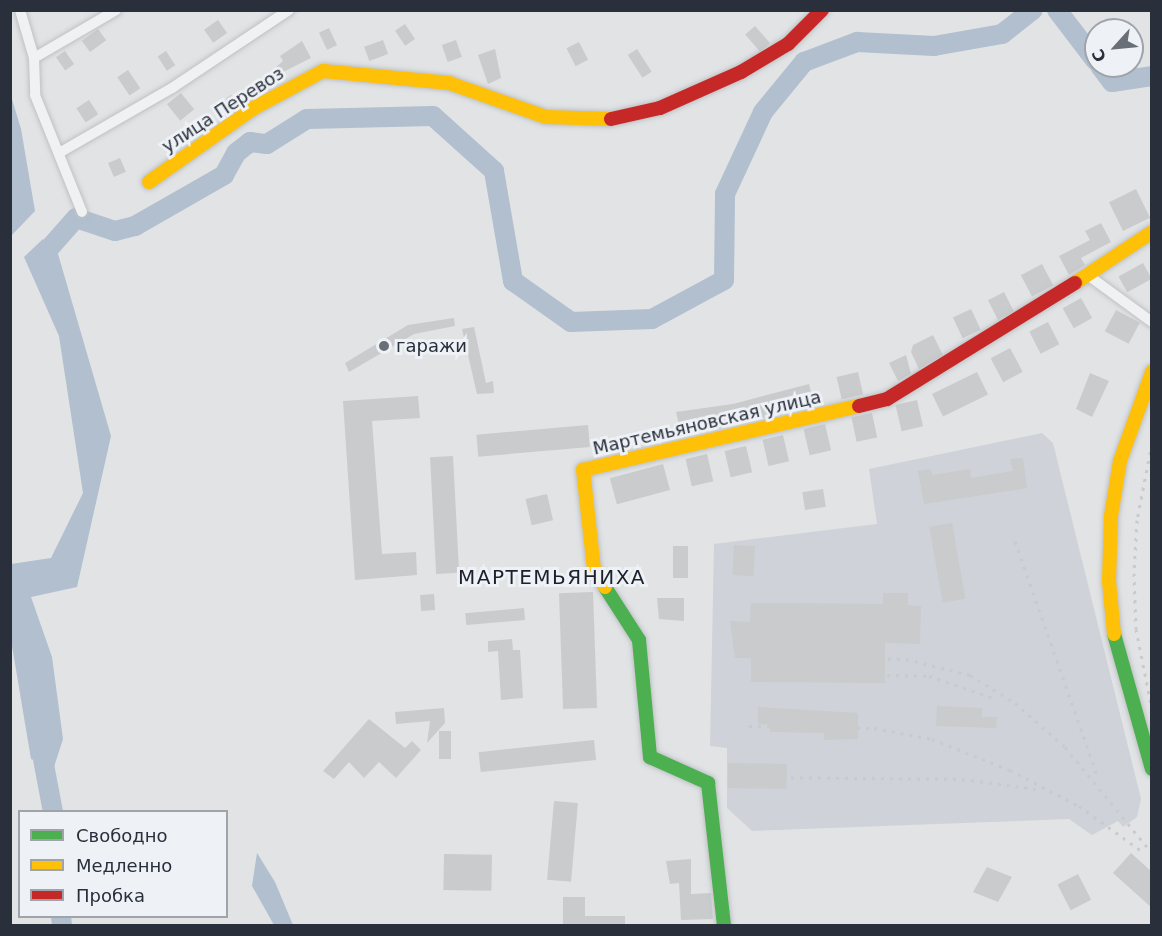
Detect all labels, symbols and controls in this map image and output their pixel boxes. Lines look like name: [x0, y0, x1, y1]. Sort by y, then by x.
north arrow: [1084, 18, 1144, 78]
text: С: [1088, 46, 1110, 65]
street label: улица Перевоз: [158, 63, 288, 157]
place label: гаражи: [396, 335, 467, 357]
marker: гаражи: [377, 339, 391, 353]
street label: Мартемьяновская улица: [591, 386, 823, 460]
district label: МАРТЕМЬЯНИХА: [458, 565, 646, 589]
legend: [18, 810, 228, 918]
text: Свободно: [76, 825, 168, 846]
text: Медленно: [76, 855, 172, 876]
text: Пробка: [76, 885, 145, 906]

